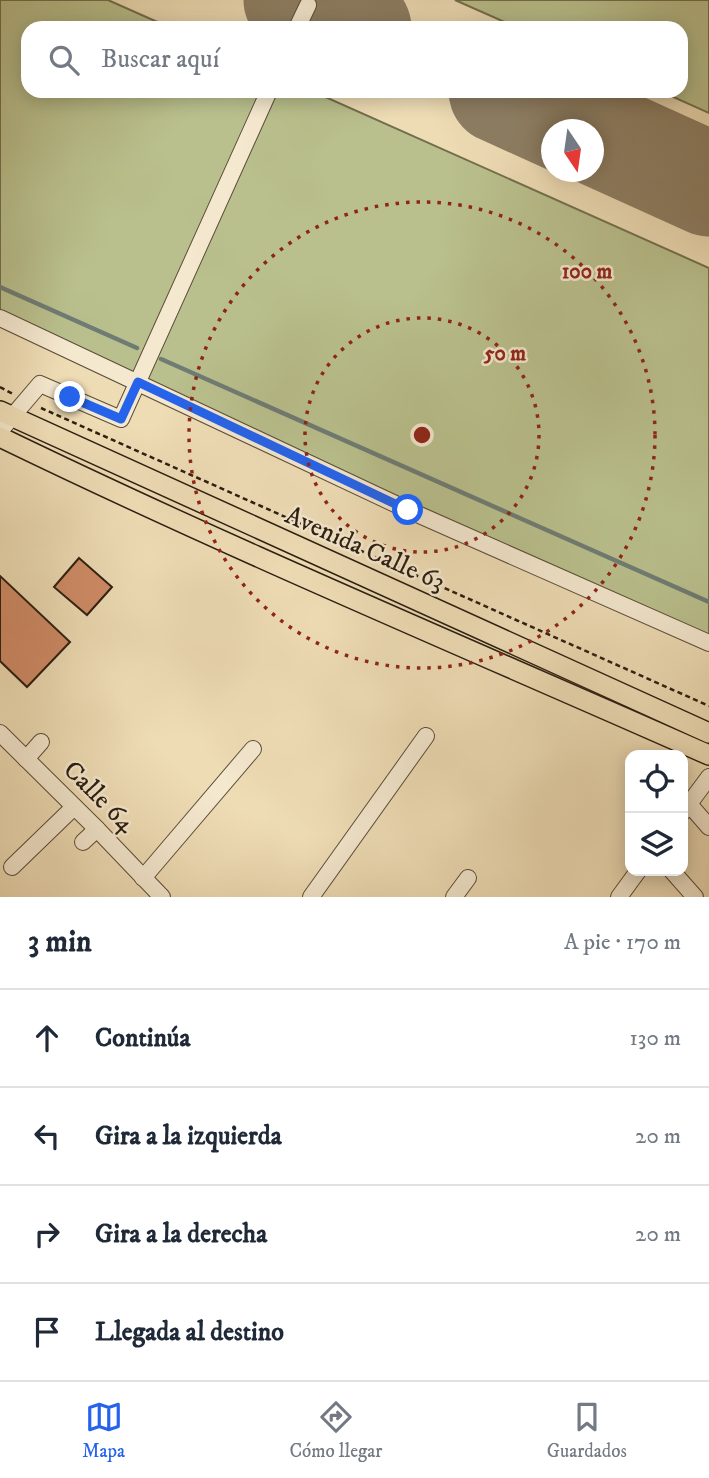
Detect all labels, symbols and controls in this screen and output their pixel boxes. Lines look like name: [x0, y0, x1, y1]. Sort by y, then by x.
search box: [21, 21, 688, 98]
icon: search: [45, 41, 83, 79]
text: Buscar aquí: [101, 43, 219, 76]
north arrow: [541, 119, 604, 182]
text: 100 m: [562, 259, 612, 285]
text: 50 m: [483, 341, 526, 367]
route end: [54, 381, 85, 412]
centre of rings: [410, 423, 434, 447]
route start: [392, 494, 423, 525]
street label: Avenida Calle 63: [280, 499, 450, 599]
map controls: [625, 750, 688, 876]
button: locate: [625, 750, 688, 813]
street label: Calle 64: [56, 754, 143, 841]
button: layers: [625, 813, 688, 876]
text: 3 min: [28, 924, 92, 961]
text: A pie · 170 m: [564, 928, 681, 957]
icon: ahead: [28, 1019, 66, 1057]
text: Continúa: [95, 1022, 190, 1055]
text: 130 m: [629, 1024, 681, 1053]
icon: left: [28, 1117, 66, 1155]
text: Gira a la izquierda: [95, 1120, 282, 1153]
text: 20 m: [635, 1122, 681, 1151]
icon: right: [28, 1215, 66, 1253]
text: Gira a la derecha: [95, 1218, 267, 1251]
text: 20 m: [635, 1220, 681, 1249]
icon: arrive: [28, 1313, 66, 1351]
text: Llegada al destino: [95, 1316, 284, 1349]
tab: Mapa: [82, 1398, 125, 1463]
tab: Cómo llegar: [289, 1398, 382, 1463]
tab: Guardados: [547, 1398, 627, 1463]

